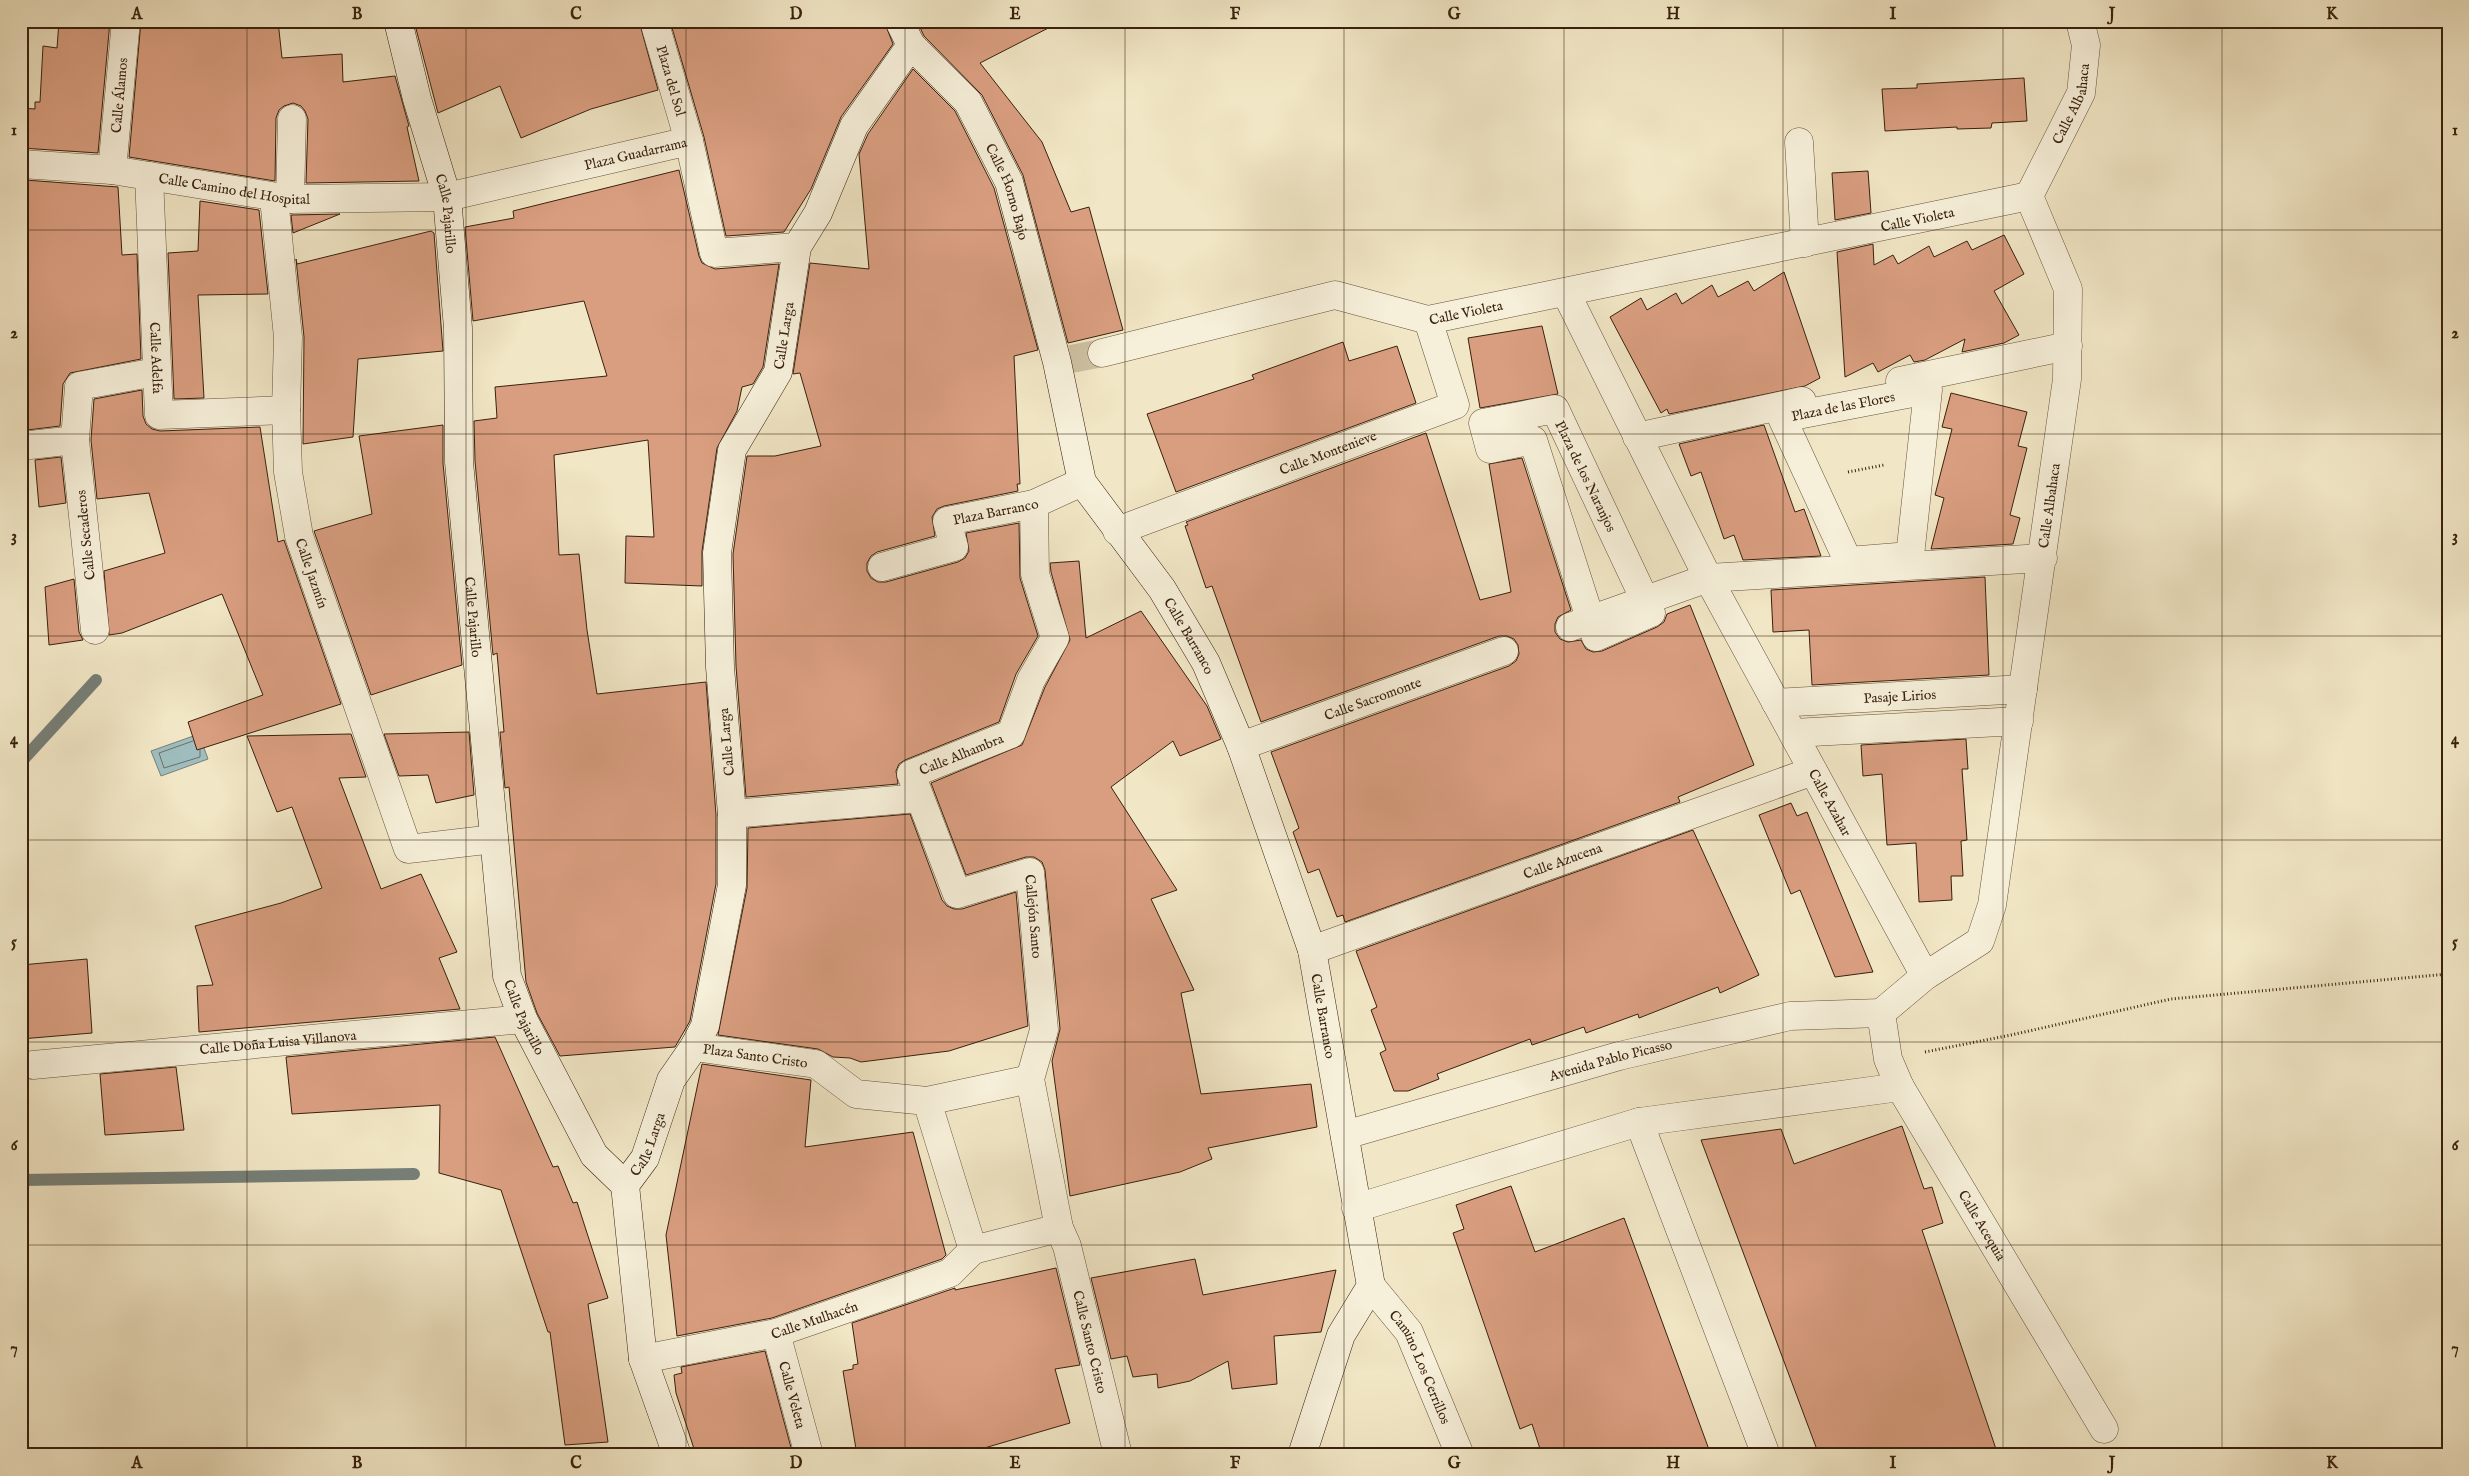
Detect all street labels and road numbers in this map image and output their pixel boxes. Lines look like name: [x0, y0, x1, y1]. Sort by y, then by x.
street label: Plaza del Sol: [652, 43, 689, 118]
street label: Calle Álamos: [108, 57, 133, 134]
street label: Calle Albahaca: [2049, 62, 2094, 148]
street label: Plaza Guadarrama: [583, 134, 690, 175]
street label: Calle Horno Bajo: [981, 141, 1032, 243]
street label: Calle Camino del Hospital: [157, 170, 310, 209]
street label: Calle Pajarillo: [430, 172, 460, 255]
street label: Calle Violeta: [1879, 203, 1957, 236]
street label: Calle Violeta: [1428, 297, 1505, 330]
street label: Calle Larga: [771, 300, 799, 371]
street label: Calle Adelfa: [145, 322, 166, 395]
street label: Plaza de las Flores: [1790, 388, 1897, 426]
street label: Plaza de los Naranjos: [1550, 418, 1620, 535]
street label: Calle Montenieve: [1277, 427, 1380, 480]
street label: Calle Albahaca: [2035, 461, 2065, 549]
street label: Calle Secaderos: [72, 489, 100, 581]
street label: Plaza Barranco: [952, 495, 1042, 530]
street label: Calle Jazmín: [290, 536, 332, 611]
street label: Calle Pajarillo: [460, 576, 485, 659]
street label: Calle Barranco: [1159, 595, 1218, 677]
street label: Calle Sacromonte: [1322, 673, 1425, 725]
street label: Pasaje Lirios: [1863, 686, 1937, 708]
street label: Calle Larga: [715, 706, 739, 777]
street label: Calle Alhambra: [917, 729, 1007, 780]
street label: Calle Azahar: [1804, 766, 1855, 840]
street label: Calle Azucena: [1521, 839, 1606, 884]
street label: Callejón Santo: [1020, 874, 1046, 960]
street label: Calle Barranco: [1306, 972, 1339, 1060]
street label: Calle Pajarillo: [499, 977, 548, 1059]
street label: Calle Doña Luisa Villanova: [199, 1027, 358, 1059]
street label: Avenida Pablo Picasso: [1546, 1036, 1674, 1086]
street label: Plaza Santo Cristo: [702, 1040, 809, 1073]
street label: Calle Larga: [626, 1109, 670, 1180]
street label: Calle Acequia: [1954, 1187, 2010, 1265]
street label: Calle Santo Cristo: [1068, 1289, 1111, 1396]
street label: Calle Mulhacén: [769, 1297, 861, 1344]
street label: Camino Los Cerrillos: [1385, 1307, 1454, 1427]
street label: Calle Veleta: [774, 1359, 810, 1432]

